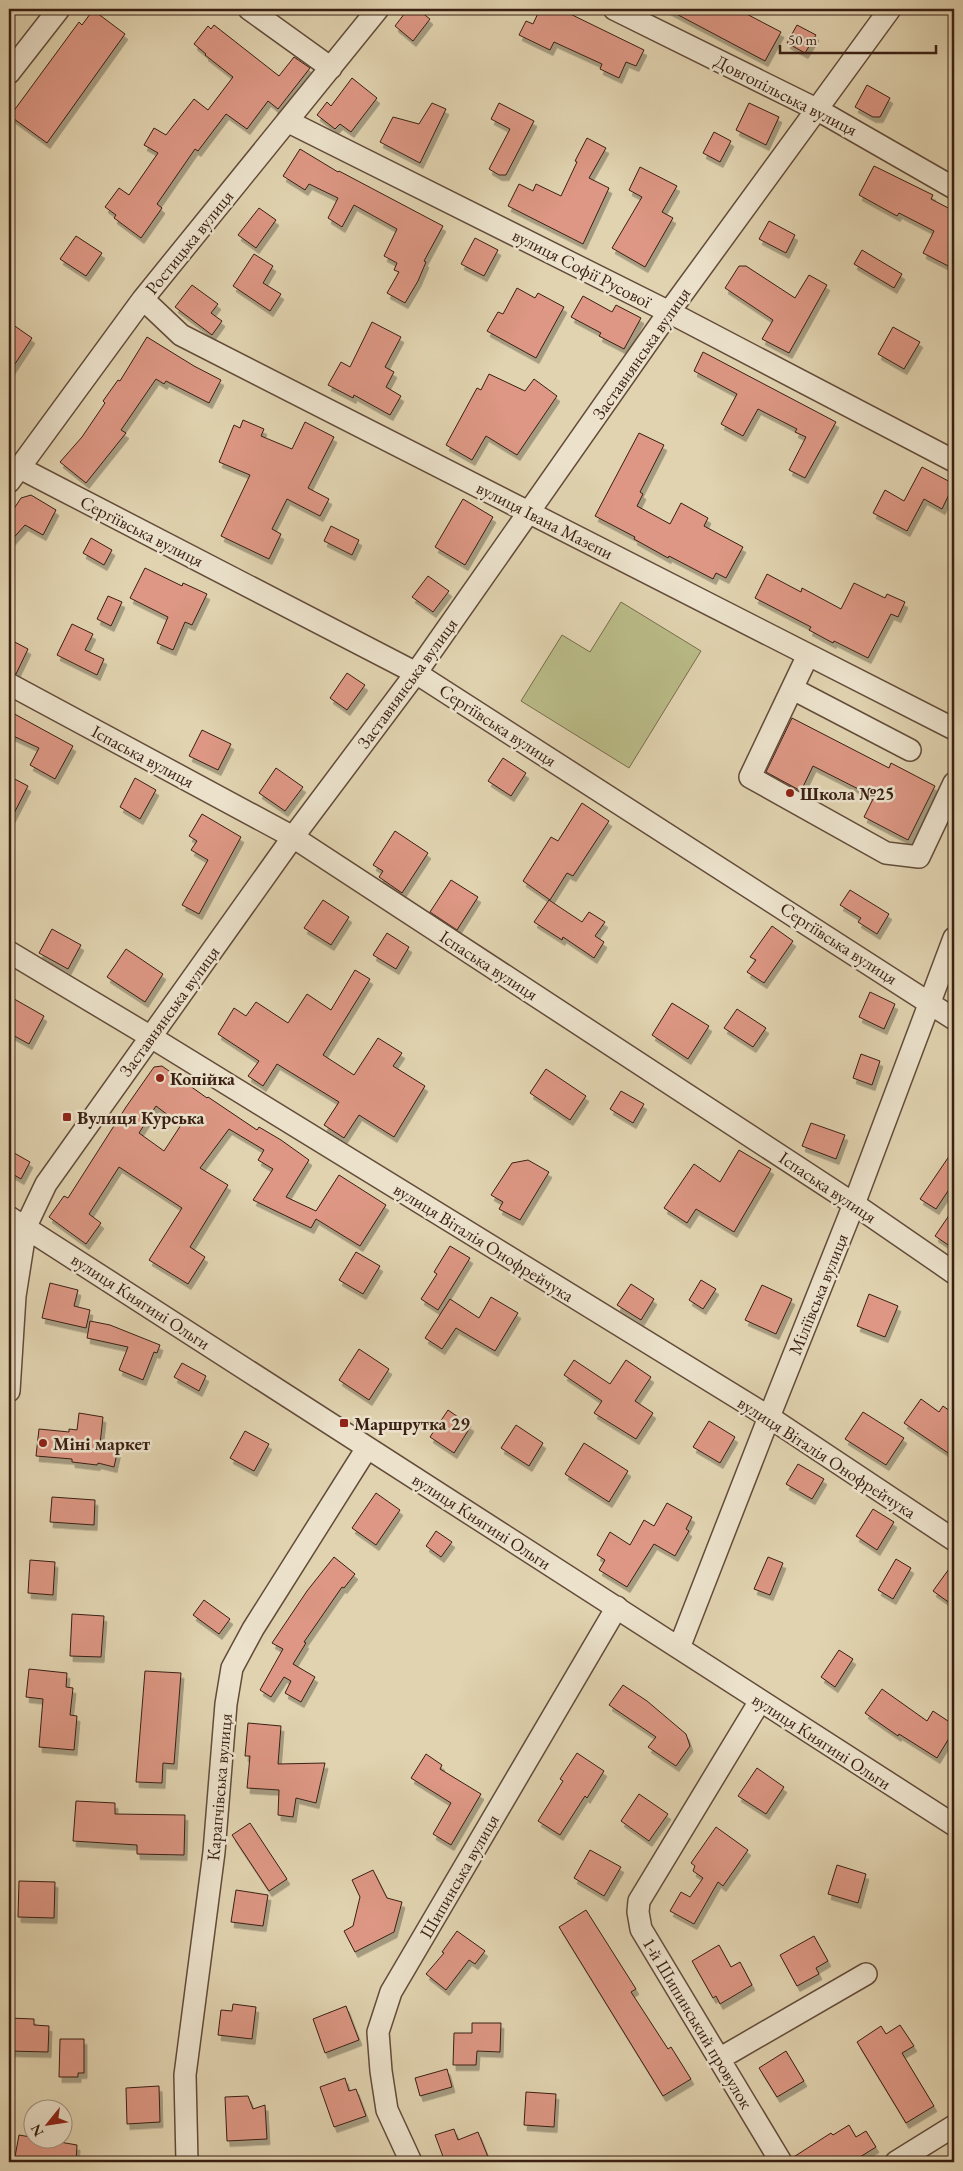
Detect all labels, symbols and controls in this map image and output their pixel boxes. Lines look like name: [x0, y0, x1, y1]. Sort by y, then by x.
scale bar: [780, 22, 937, 54]
text: 50 m: [788, 30, 817, 49]
street label: Довгопільська вулиця: [711, 49, 861, 141]
street label: Ростицька вулиця: [140, 185, 238, 299]
street label: вулиця Софії Русової: [509, 223, 656, 313]
street label: Заставнянська вулиця: [587, 282, 695, 424]
street label: вулиця Івана Мазепи: [473, 476, 618, 565]
street label: Сергіївська вулиця: [76, 490, 208, 572]
street label: Заставнянська вулиця: [352, 613, 462, 753]
street label: Сергіївська вулиця: [435, 678, 561, 772]
street label: Іспаська вулиця: [88, 719, 198, 793]
place label: Школа №25: [800, 782, 894, 805]
marker: Школа №25: [784, 787, 796, 799]
street label: Сергіївська вулиця: [776, 896, 902, 990]
street label: Іспаська вулиця: [435, 925, 543, 1005]
street label: Заставнянська вулиця: [114, 941, 224, 1081]
place label: Копійка: [170, 1067, 235, 1090]
marker: Копійка: [154, 1072, 166, 1084]
place label: Вулиця Курська: [77, 1106, 204, 1129]
marker: Вулиця Курська: [61, 1111, 73, 1123]
street label: Іспаська вулиця: [775, 1146, 881, 1228]
street label: вулиця Віталія Онофрейчука: [390, 1177, 579, 1307]
street label: Міліївська вулиця: [783, 1230, 853, 1358]
street label: вулиця Княгині Ольги: [67, 1247, 215, 1355]
street label: вулиця Віталія Онофрейчука: [734, 1391, 921, 1524]
place label: Маршрутка 29: [354, 1412, 470, 1435]
marker: Маршрутка 29: [338, 1417, 350, 1429]
place label: Міні маркет: [53, 1432, 150, 1455]
marker: Міні маркет: [37, 1437, 49, 1449]
street label: вулиця Княгині Ольги: [408, 1467, 556, 1575]
street label: вулиця Княгині Ольги: [748, 1687, 896, 1795]
street label: Карапчівська вулиця: [201, 1712, 237, 1862]
street label: Шипинська вулиця: [414, 1810, 504, 1942]
street label: 1-й Шипинський провулок: [638, 1933, 759, 2113]
north arrow: [22, 2098, 72, 2148]
text: N: [26, 2121, 47, 2140]

